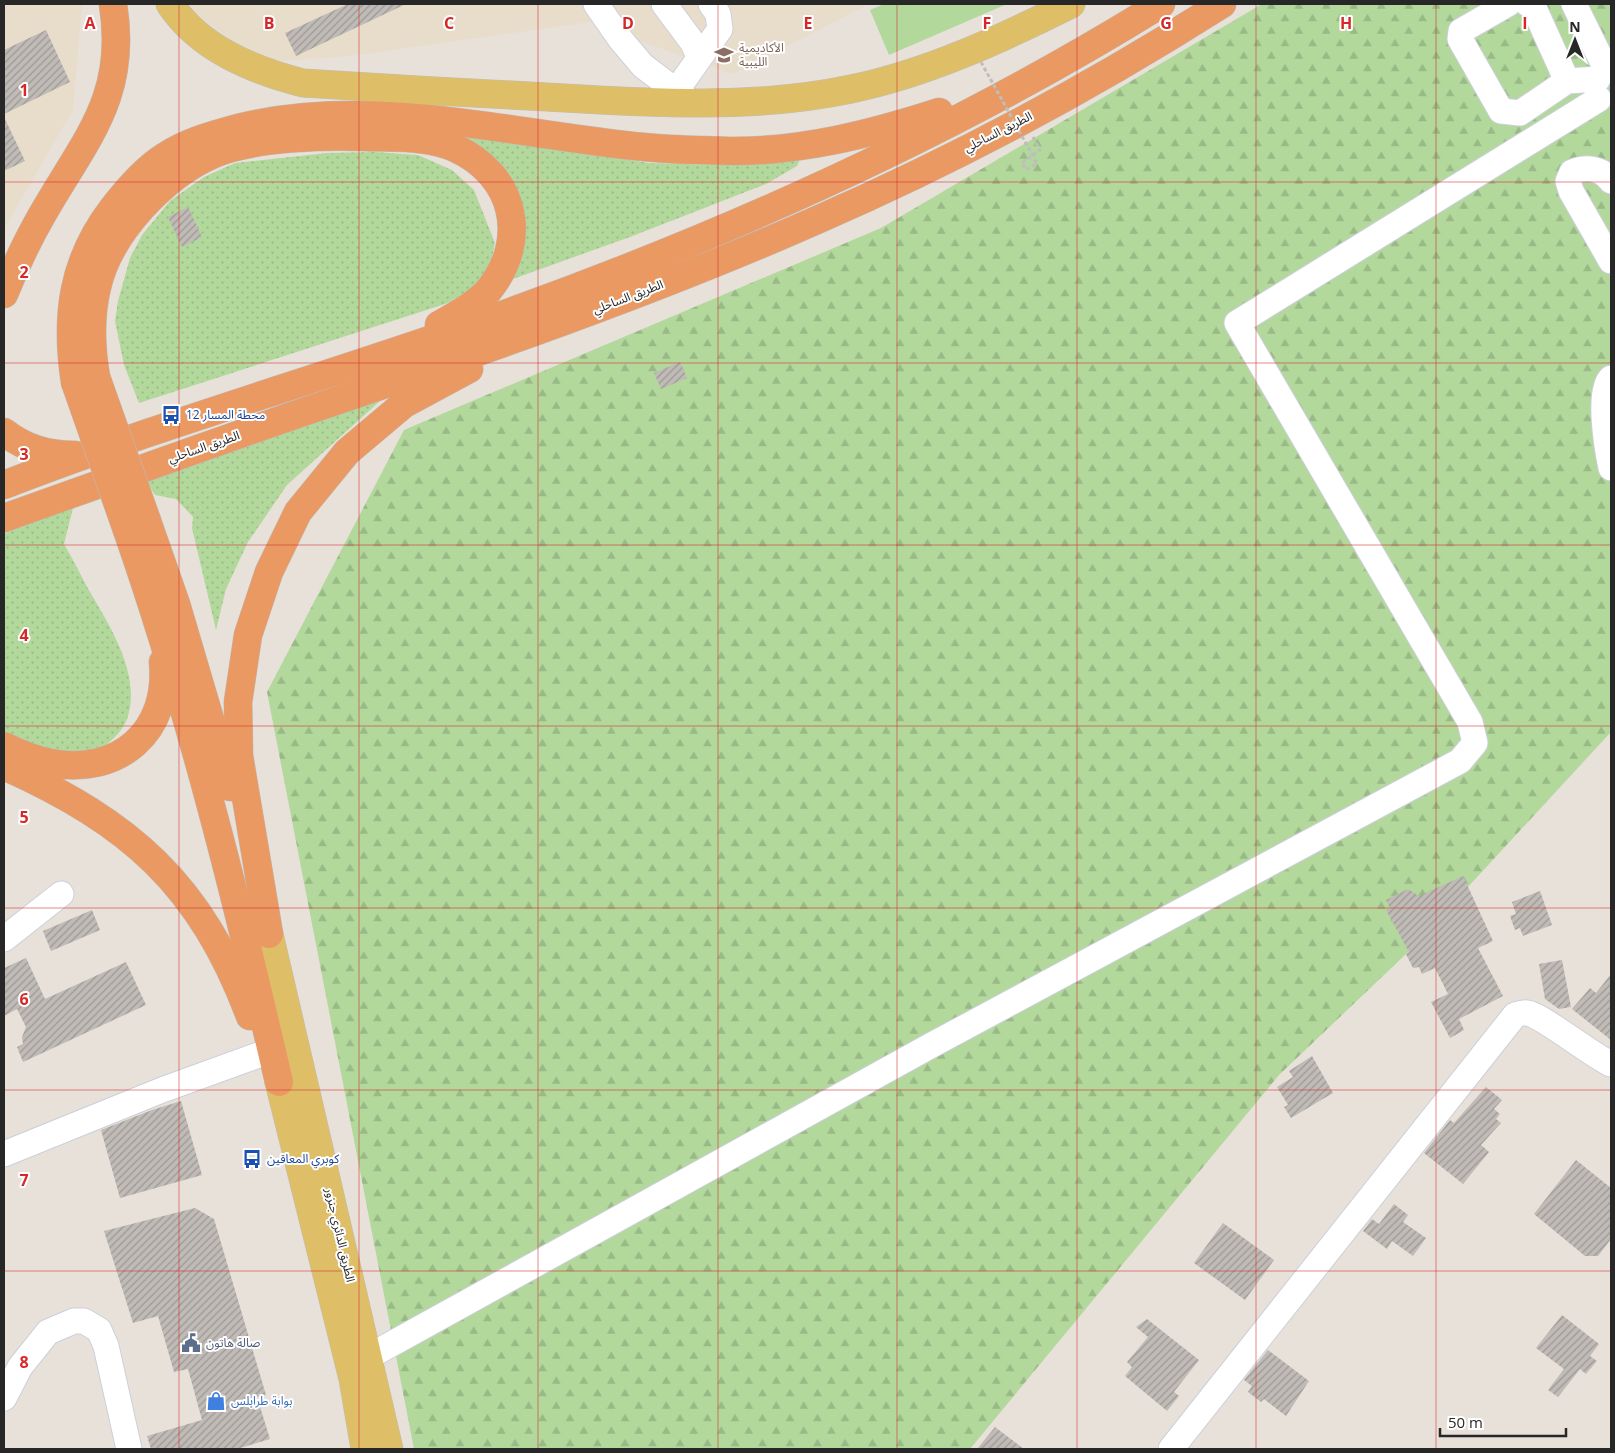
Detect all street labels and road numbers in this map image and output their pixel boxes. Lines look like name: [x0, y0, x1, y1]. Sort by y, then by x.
street label: الطريق الساحلي: [961, 107, 1036, 158]
street label: الطريق الساحلي: [590, 275, 666, 319]
street label: الطريق الساحلي: [166, 426, 243, 468]
street label: الطريق الدائري جنزور: [319, 1185, 360, 1284]

